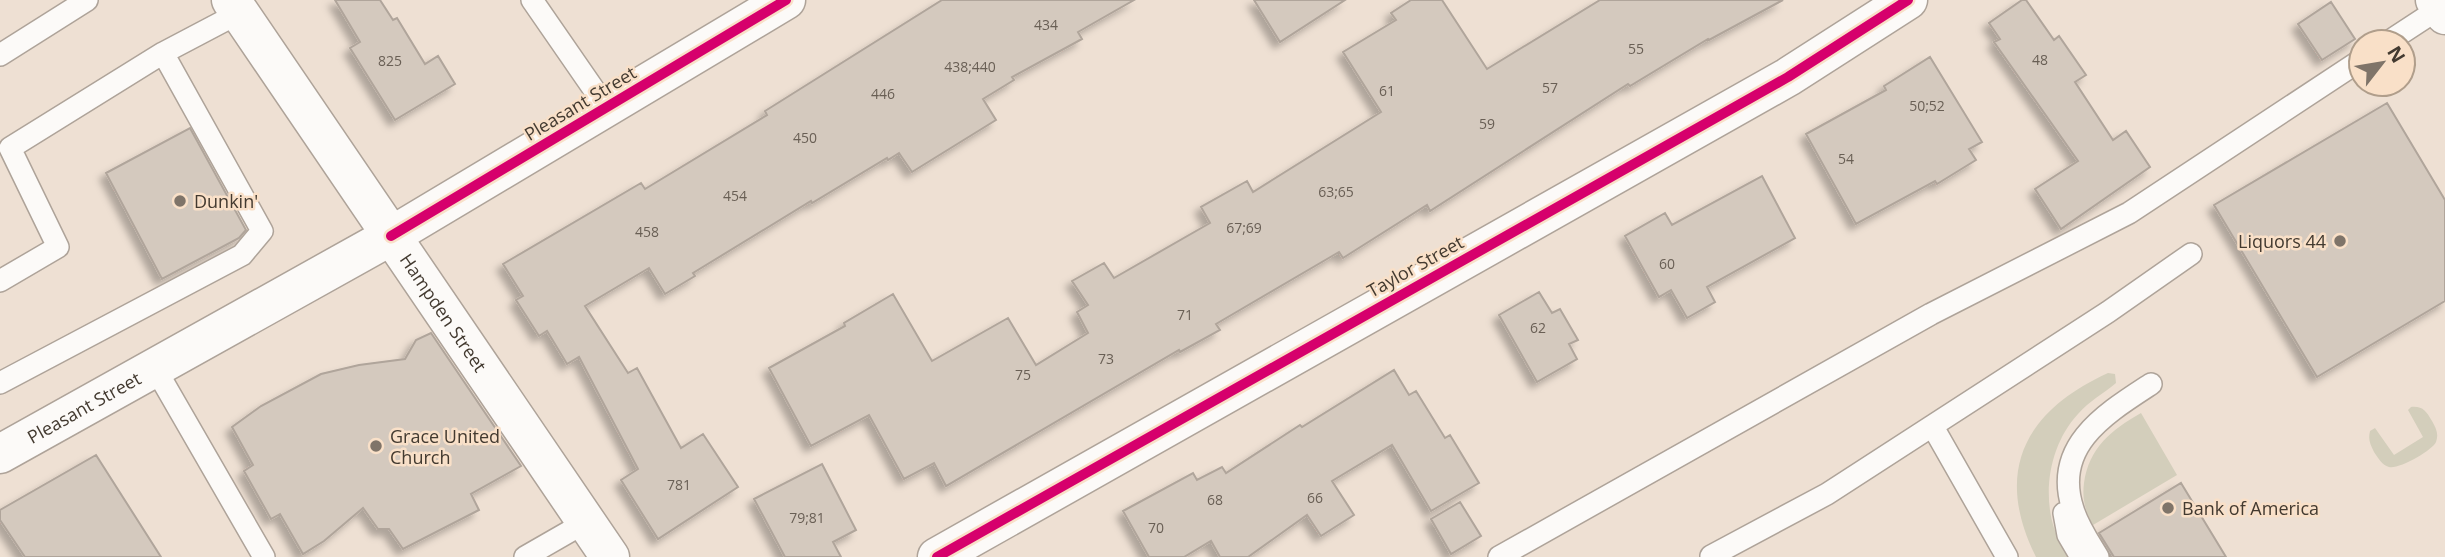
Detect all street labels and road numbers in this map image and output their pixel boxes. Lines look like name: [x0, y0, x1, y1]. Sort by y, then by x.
street label: Pleasant Street: [520, 60, 640, 146]
street label: Taylor Street: [1363, 230, 1467, 302]
street label: Hampden Street: [395, 249, 492, 376]
street label: Pleasant Street: [23, 366, 145, 449]

